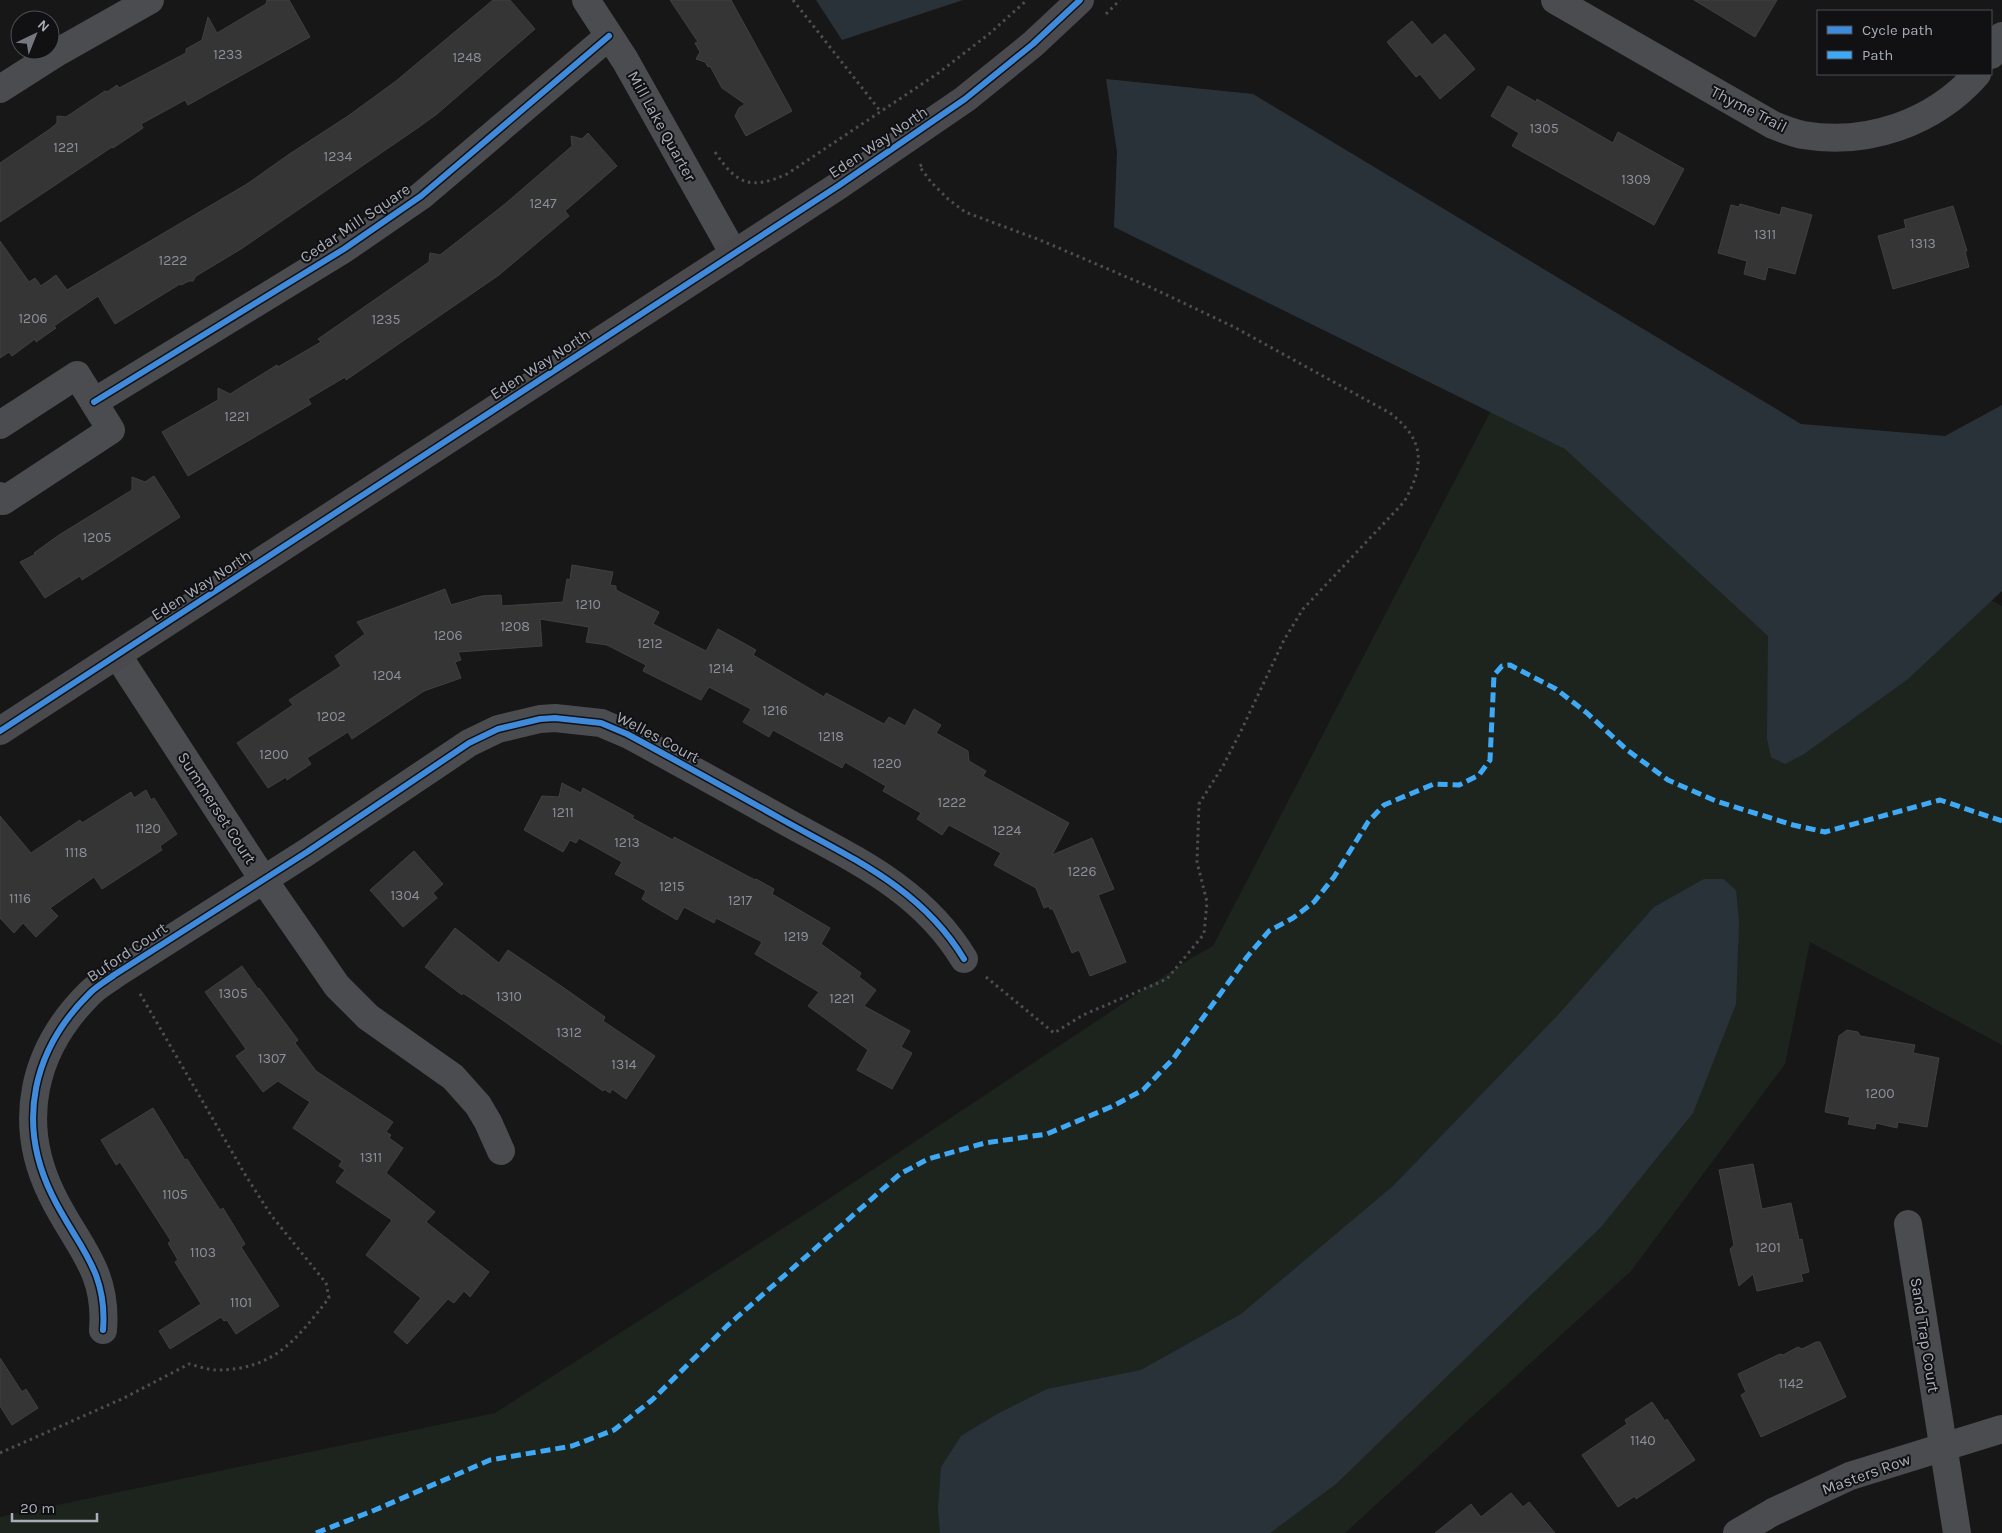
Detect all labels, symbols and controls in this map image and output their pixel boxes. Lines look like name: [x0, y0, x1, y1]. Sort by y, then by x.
north arrow: [10, 10, 60, 60]
legend: [1817, 10, 1992, 75]
text: N: [34, 16, 53, 36]
text: Cycle path: [1862, 21, 1933, 39]
house number: 1233: [213, 46, 243, 63]
text: Path: [1862, 46, 1893, 64]
house number: 1248: [452, 49, 482, 66]
street label: Mill Lake Quarter: [624, 68, 700, 185]
street label: Thyme Trail: [1708, 82, 1790, 136]
street label: Eden Way North: [825, 102, 931, 182]
house number: 1305: [1529, 120, 1559, 137]
house number: 1221: [53, 139, 79, 156]
house number: 1234: [324, 148, 353, 165]
house number: 1309: [1621, 171, 1651, 188]
street label: Cedar Mill Square: [296, 179, 414, 267]
house number: 1247: [529, 195, 557, 212]
house number: 1311: [1754, 226, 1776, 243]
house number: 1313: [1910, 235, 1936, 252]
house number: 1222: [159, 252, 187, 269]
house number: 1206: [18, 310, 48, 327]
house number: 1235: [372, 311, 401, 328]
street label: Eden Way North: [487, 325, 593, 403]
house number: 1221: [224, 408, 250, 425]
house number: 1205: [83, 529, 112, 546]
street label: Eden Way North: [148, 546, 254, 624]
house number: 1210: [575, 596, 601, 613]
house number: 1208: [500, 618, 530, 635]
house number: 1206: [433, 627, 463, 644]
house number: 1212: [637, 635, 663, 652]
house number: 1214: [708, 660, 734, 677]
house number: 1204: [373, 667, 402, 684]
house number: 1216: [762, 702, 788, 719]
street label: Welles Court: [613, 707, 703, 767]
house number: 1202: [316, 708, 346, 725]
house number: 1218: [818, 728, 844, 745]
house number: 1200: [259, 746, 289, 763]
street label: Summerset Court: [174, 748, 260, 868]
house number: 1220: [872, 755, 902, 772]
house number: 1222: [938, 794, 966, 811]
house number: 1211: [552, 804, 574, 821]
house number: 1120: [135, 820, 161, 837]
house number: 1224: [993, 822, 1022, 839]
house number: 1213: [614, 834, 640, 851]
house number: 1118: [65, 844, 87, 861]
house number: 1226: [1068, 863, 1096, 880]
house number: 1215: [659, 878, 685, 895]
house number: 1304: [390, 887, 420, 904]
house number: 1116: [9, 890, 31, 907]
house number: 1217: [728, 892, 752, 909]
street label: Buford Court: [83, 918, 171, 986]
house number: 1219: [783, 928, 809, 945]
house number: 1305: [218, 985, 248, 1002]
house number: 1310: [496, 988, 522, 1005]
house number: 1221: [829, 990, 855, 1007]
house number: 1312: [556, 1024, 582, 1041]
house number: 1307: [258, 1050, 286, 1067]
house number: 1314: [611, 1056, 637, 1073]
house number: 1200: [1865, 1085, 1895, 1102]
house number: 1311: [360, 1149, 382, 1166]
house number: 1105: [162, 1186, 188, 1203]
house number: 1201: [1755, 1239, 1781, 1256]
house number: 1103: [190, 1244, 216, 1261]
street label: Sand Trap Court: [1907, 1276, 1943, 1394]
house number: 1101: [230, 1294, 252, 1311]
house number: 1142: [1778, 1375, 1804, 1392]
house number: 1140: [1630, 1432, 1656, 1449]
street label: Masters Row: [1819, 1449, 1913, 1499]
scale bar: [12, 1490, 98, 1522]
text: 20 m: [20, 1499, 55, 1517]

